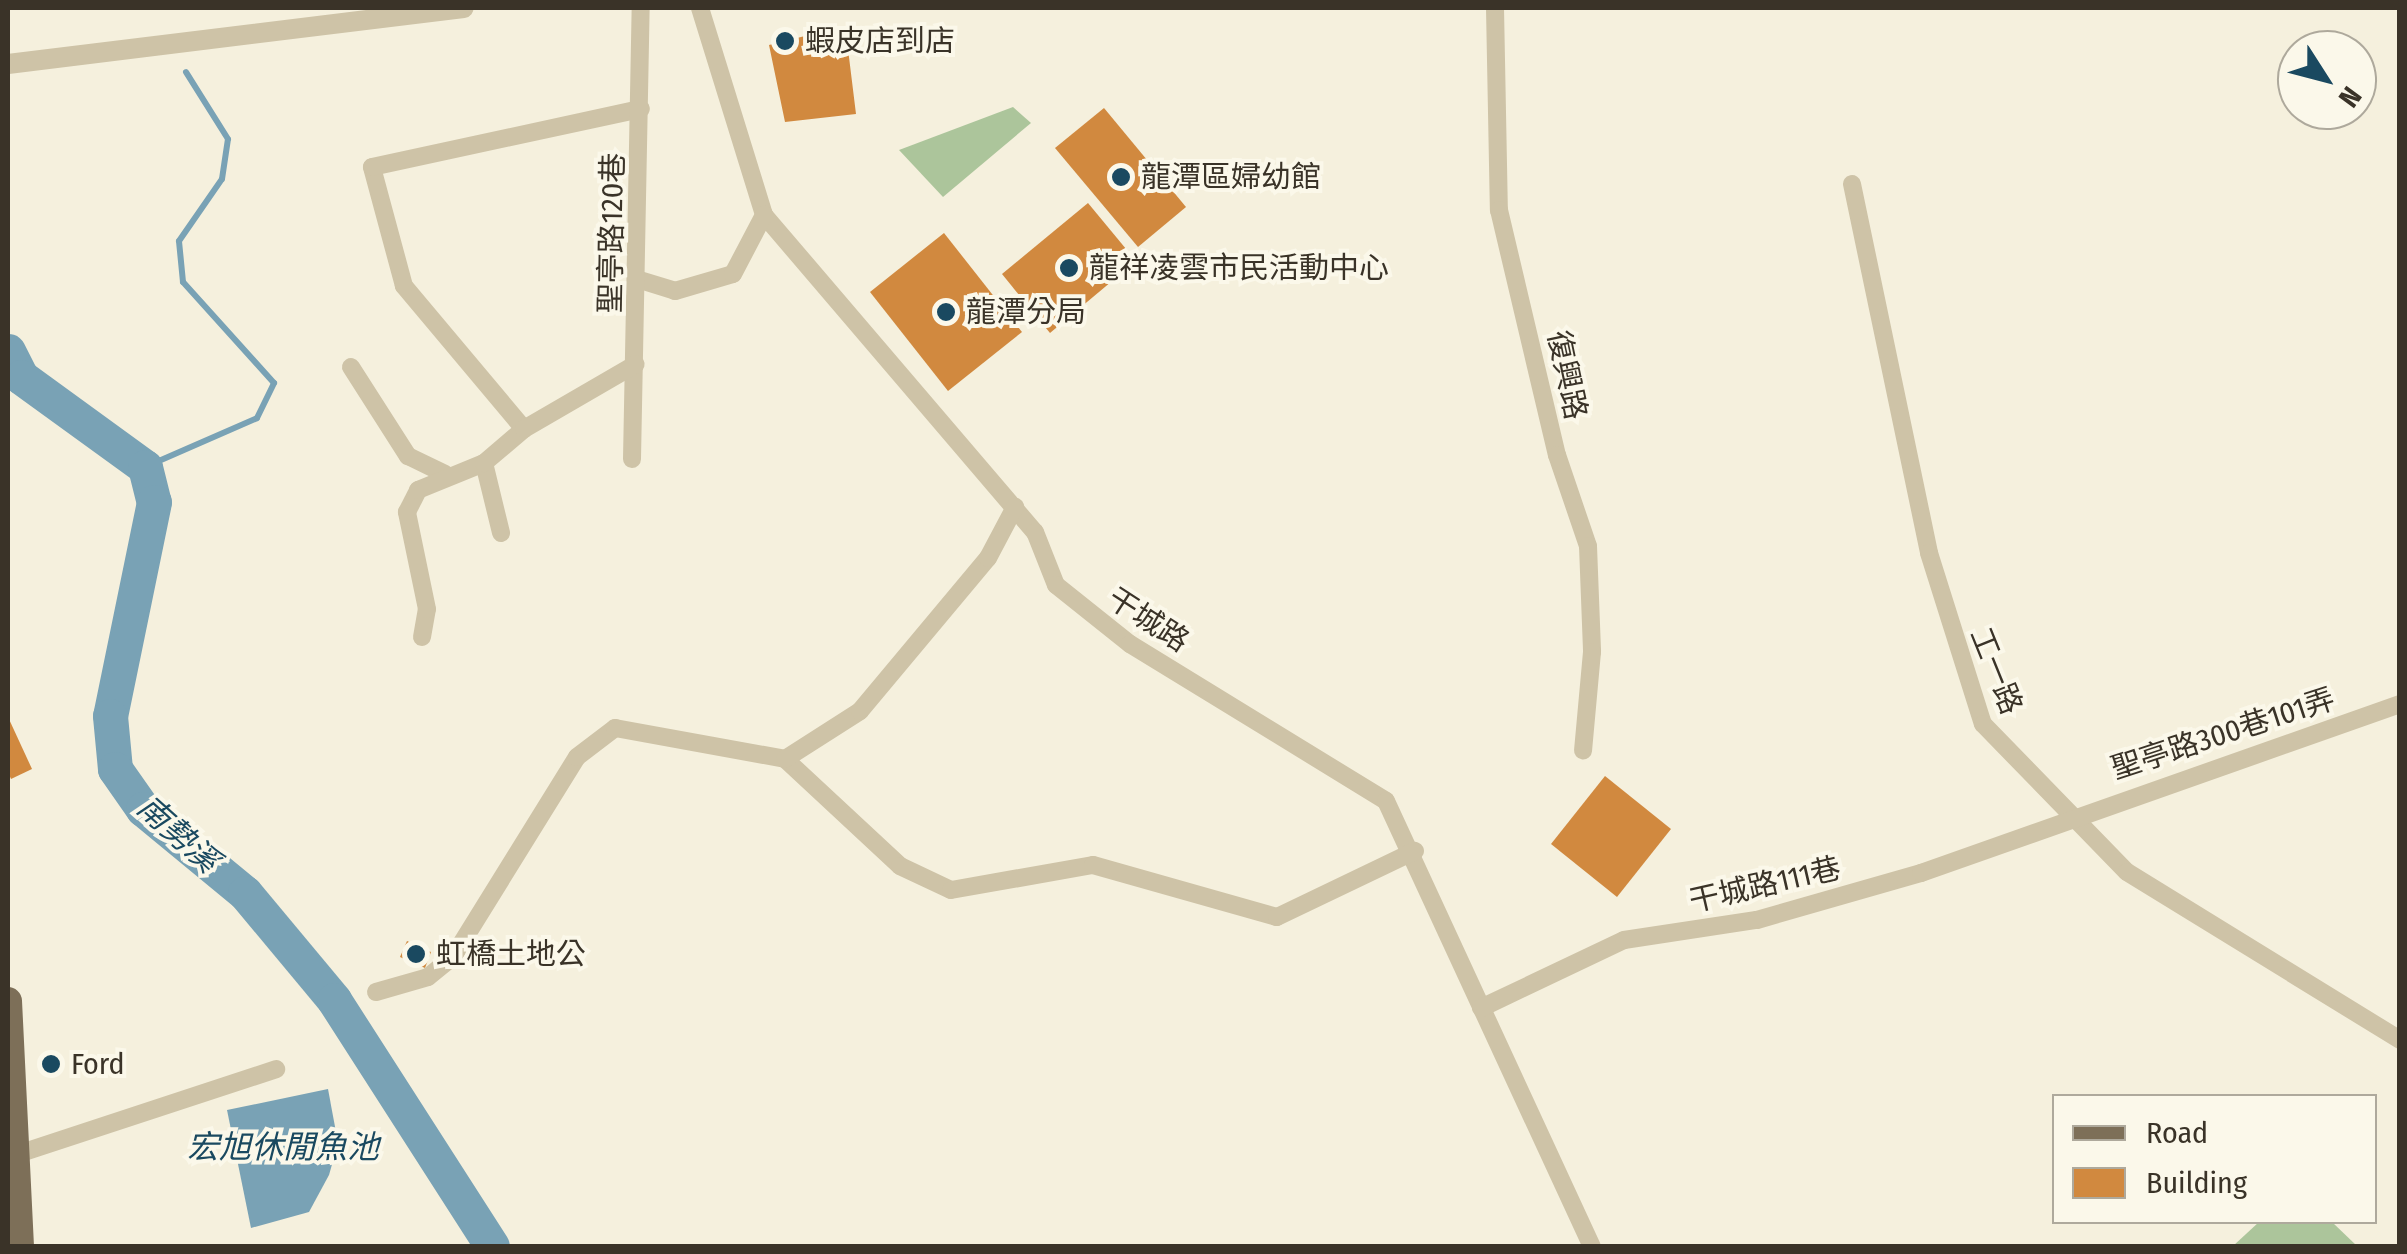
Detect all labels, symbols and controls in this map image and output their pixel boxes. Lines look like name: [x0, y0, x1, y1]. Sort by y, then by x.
place label: 蝦皮店到店: [805, 23, 955, 59]
marker: 蝦皮店到店: [774, 30, 796, 52]
north arrow: [2277, 30, 2377, 130]
text: N: [2332, 80, 2368, 113]
street label: 聖亭路120巷: [593, 152, 631, 314]
place label: 龍潭區婦幼館: [1141, 159, 1321, 195]
marker: 龍潭區婦幼館: [1110, 166, 1132, 188]
place label: 龍祥凌雲市民活動中心: [1089, 250, 1389, 286]
marker: 龍祥凌雲市民活動中心: [1058, 257, 1080, 279]
place label: 龍潭分局: [966, 294, 1086, 330]
marker: 龍潭分局: [935, 301, 957, 323]
street label: 復興路: [1540, 327, 1594, 423]
street label: 干城路: [1100, 580, 1196, 660]
street label: 工一路: [1962, 623, 2030, 719]
street label: 聖亭路300巷101弄: [2107, 681, 2339, 787]
water label: 南勢溪: [129, 788, 227, 880]
street label: 干城路111巷: [1686, 850, 1844, 920]
place label: 虹橋土地公: [436, 936, 586, 972]
marker: 虹橋土地公: [405, 943, 427, 965]
place label: Ford: [71, 1046, 125, 1082]
marker: Ford: [40, 1053, 62, 1075]
legend: [2052, 1094, 2377, 1224]
text: Road: [2146, 1115, 2208, 1151]
water label: 宏旭休閒魚池: [187, 1128, 379, 1166]
text: Building: [2146, 1165, 2247, 1201]

